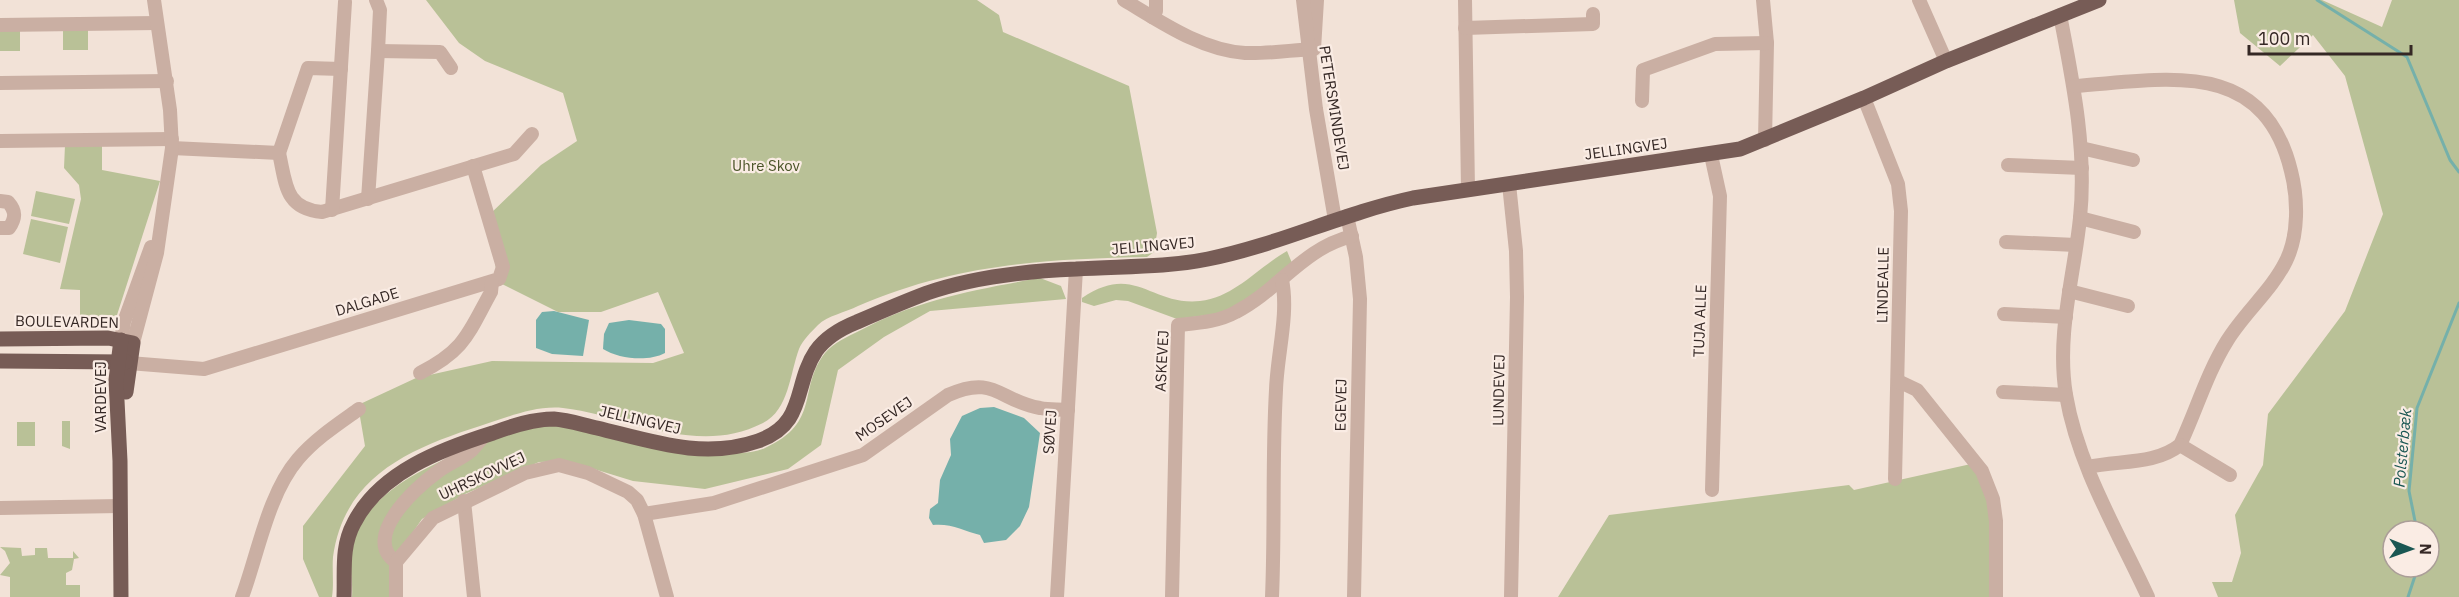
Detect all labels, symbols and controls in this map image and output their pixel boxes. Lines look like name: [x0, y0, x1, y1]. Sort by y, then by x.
scale bar: [2249, 18, 2411, 56]
text: 100 m: [2258, 27, 2310, 50]
street label: PETERSMINDEVEJ: [1315, 44, 1354, 172]
street label: JELLINGVEJ: [1583, 133, 1669, 164]
park label: Uhre Skov: [732, 156, 801, 175]
street label: JELLINGVEJ: [1111, 232, 1195, 259]
street label: LINDEALLE: [1872, 247, 1893, 323]
street label: DALGADE: [333, 283, 401, 320]
street label: TUJA ALLE: [1689, 284, 1710, 358]
street label: BOULEVARDEN: [15, 311, 119, 332]
street label: ASKEVEJ: [1150, 330, 1173, 392]
street label: LUNDEVEJ: [1488, 354, 1509, 426]
street label: VARDEVEJ: [91, 361, 110, 433]
street label: EGEVEJ: [1331, 378, 1350, 432]
street label: MOSEVEJ: [851, 392, 916, 445]
street label: JELLINGVEJ: [597, 401, 683, 438]
water label: Polsterbæk: [2389, 407, 2415, 488]
street label: SØVEJ: [1038, 409, 1061, 455]
street label: UHRSKOVVEJ: [436, 447, 528, 504]
north arrow: [2381, 519, 2441, 579]
text: N: [2416, 543, 2436, 555]

